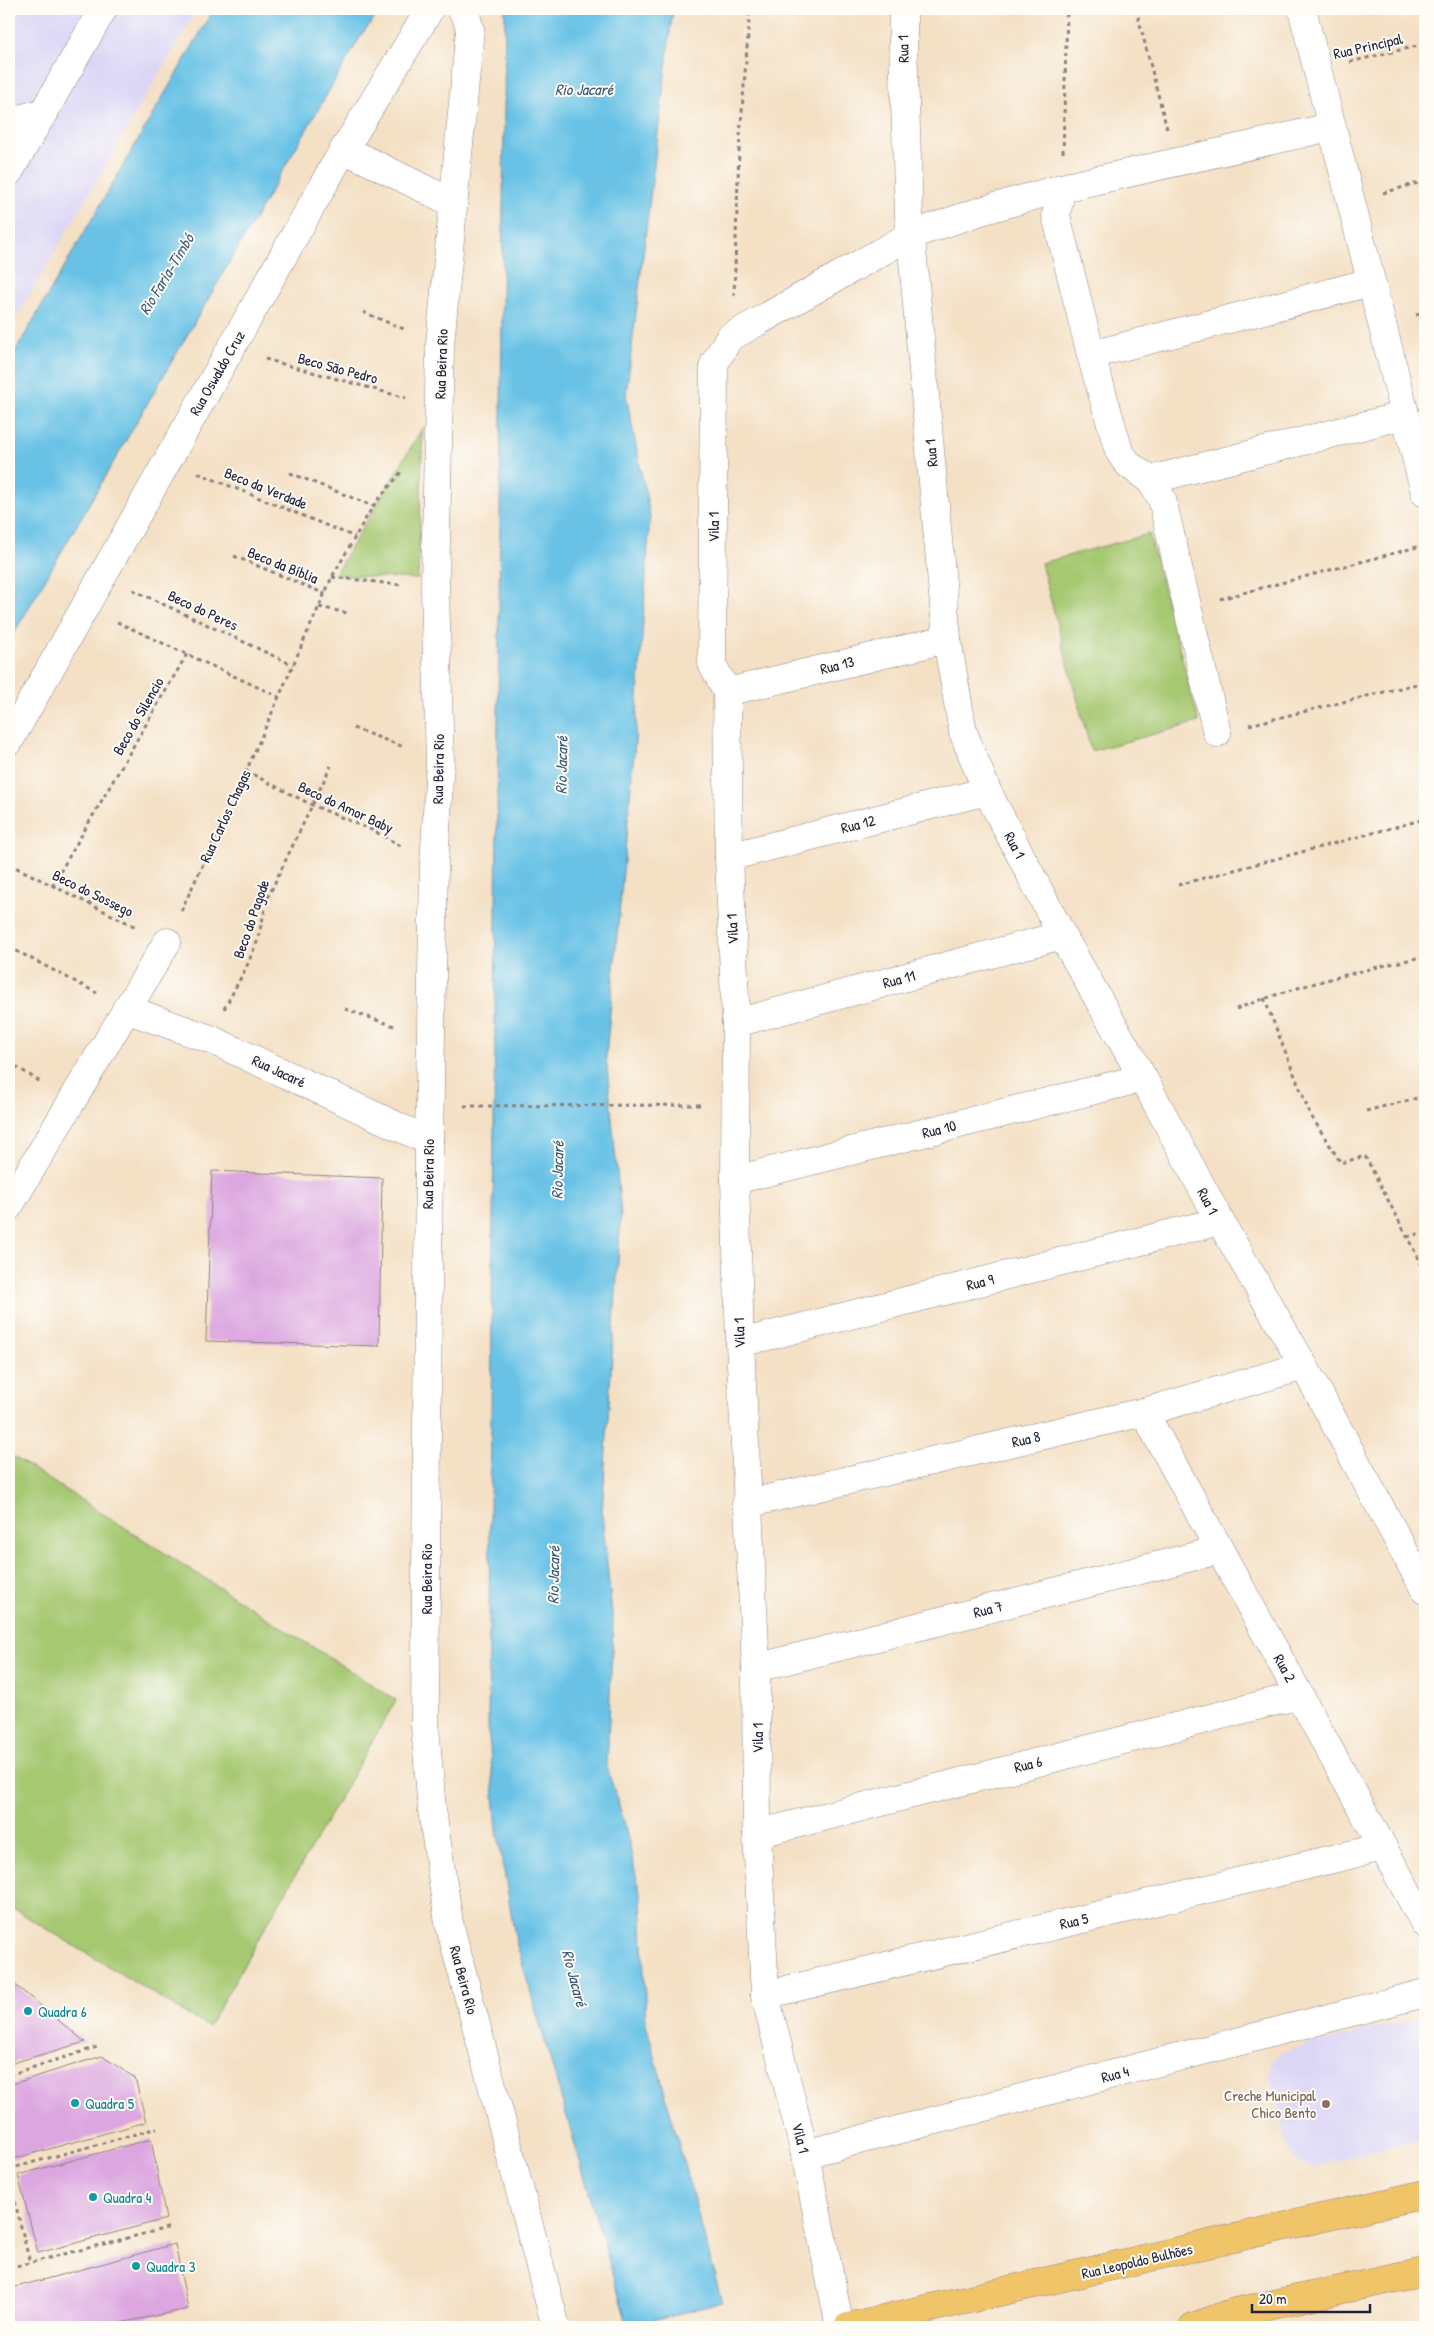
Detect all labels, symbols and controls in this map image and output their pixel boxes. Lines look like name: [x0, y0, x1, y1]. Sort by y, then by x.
street label: Rua Principal: [1331, 28, 1405, 64]
street label: Rua 1: [892, 35, 914, 63]
water label: Rio Jacaré: [555, 78, 614, 100]
water label: Rio Faria-Timbó: [133, 228, 200, 319]
street label: Rua Oswaldo Cruz: [184, 326, 250, 419]
street label: Rua Beira Rio: [429, 328, 453, 400]
street label: Beco São Pedro: [296, 347, 380, 389]
street label: Rua 1: [919, 438, 943, 468]
street label: Beco da Verdade: [221, 462, 311, 514]
street label: Vila 1: [703, 512, 724, 542]
street label: Beco da Bíblia: [245, 541, 322, 589]
street label: Beco do Peres: [165, 585, 242, 635]
street label: Rua 13: [818, 651, 856, 679]
street label: Beco do Silencio: [107, 673, 169, 759]
street label: Rua Beira Rio: [427, 734, 449, 804]
water label: Rio Jacaré: [549, 735, 573, 794]
street label: Rua Carlos Chagas: [194, 766, 256, 866]
street label: Beco do Amor Baby: [295, 776, 397, 838]
street label: Rua 12: [839, 810, 877, 838]
street label: Rua 1: [999, 828, 1031, 862]
street label: Beco do Sossego: [49, 864, 137, 922]
street label: Beco do Pagode: [228, 877, 274, 961]
street label: Vila 1: [721, 913, 743, 945]
street label: Rua 11: [880, 965, 918, 993]
street label: Rua Jacaré: [249, 1049, 309, 1093]
street label: Rua 10: [920, 1115, 958, 1143]
street label: Rua Beira Rio: [417, 1139, 439, 1209]
water label: Rio Jacaré: [545, 1140, 569, 1199]
street label: Rua 1: [1192, 1184, 1224, 1218]
street label: Rua 9: [964, 1268, 996, 1296]
street label: Vila 1: [728, 1317, 750, 1349]
street label: Rua 8: [1010, 1426, 1042, 1452]
street label: Rua Beira Rio: [416, 1544, 437, 1614]
water label: Rio Jacaré: [541, 1545, 565, 1604]
street label: Rua 7: [971, 1595, 1005, 1623]
street label: Rua 2: [1269, 1650, 1301, 1686]
street label: Vila 1: [747, 1723, 768, 1753]
street label: Rua 6: [1012, 1750, 1044, 1778]
street label: Rua 5: [1058, 1907, 1091, 1934]
street label: Rua Beira Rio: [445, 1943, 483, 2017]
water label: Rio Jacaré: [557, 1947, 593, 2010]
place label: Quadra 6: [38, 2001, 87, 2022]
marker: Quadra 6: [22, 2005, 34, 2017]
street label: Rua 4: [1099, 2060, 1131, 2088]
place label: Creche Municipal Chico Bento: [1224, 2085, 1316, 2123]
place label: Quadra 5: [85, 2093, 135, 2114]
marker: Quadra 5: [69, 2097, 81, 2109]
marker: Creche Municipal Chico Bento: [1320, 2098, 1332, 2110]
street label: Vila 1: [787, 2121, 815, 2155]
place label: Quadra 4: [103, 2187, 152, 2208]
marker: Quadra 4: [87, 2191, 99, 2203]
street label: Rua Leopoldo Bulhões: [1079, 2238, 1195, 2284]
place label: Quadra 3: [146, 2256, 196, 2277]
marker: Quadra 3: [130, 2260, 142, 2272]
scale bar: [1252, 2281, 1369, 2313]
text: 20 m: [1259, 2288, 1286, 2309]

